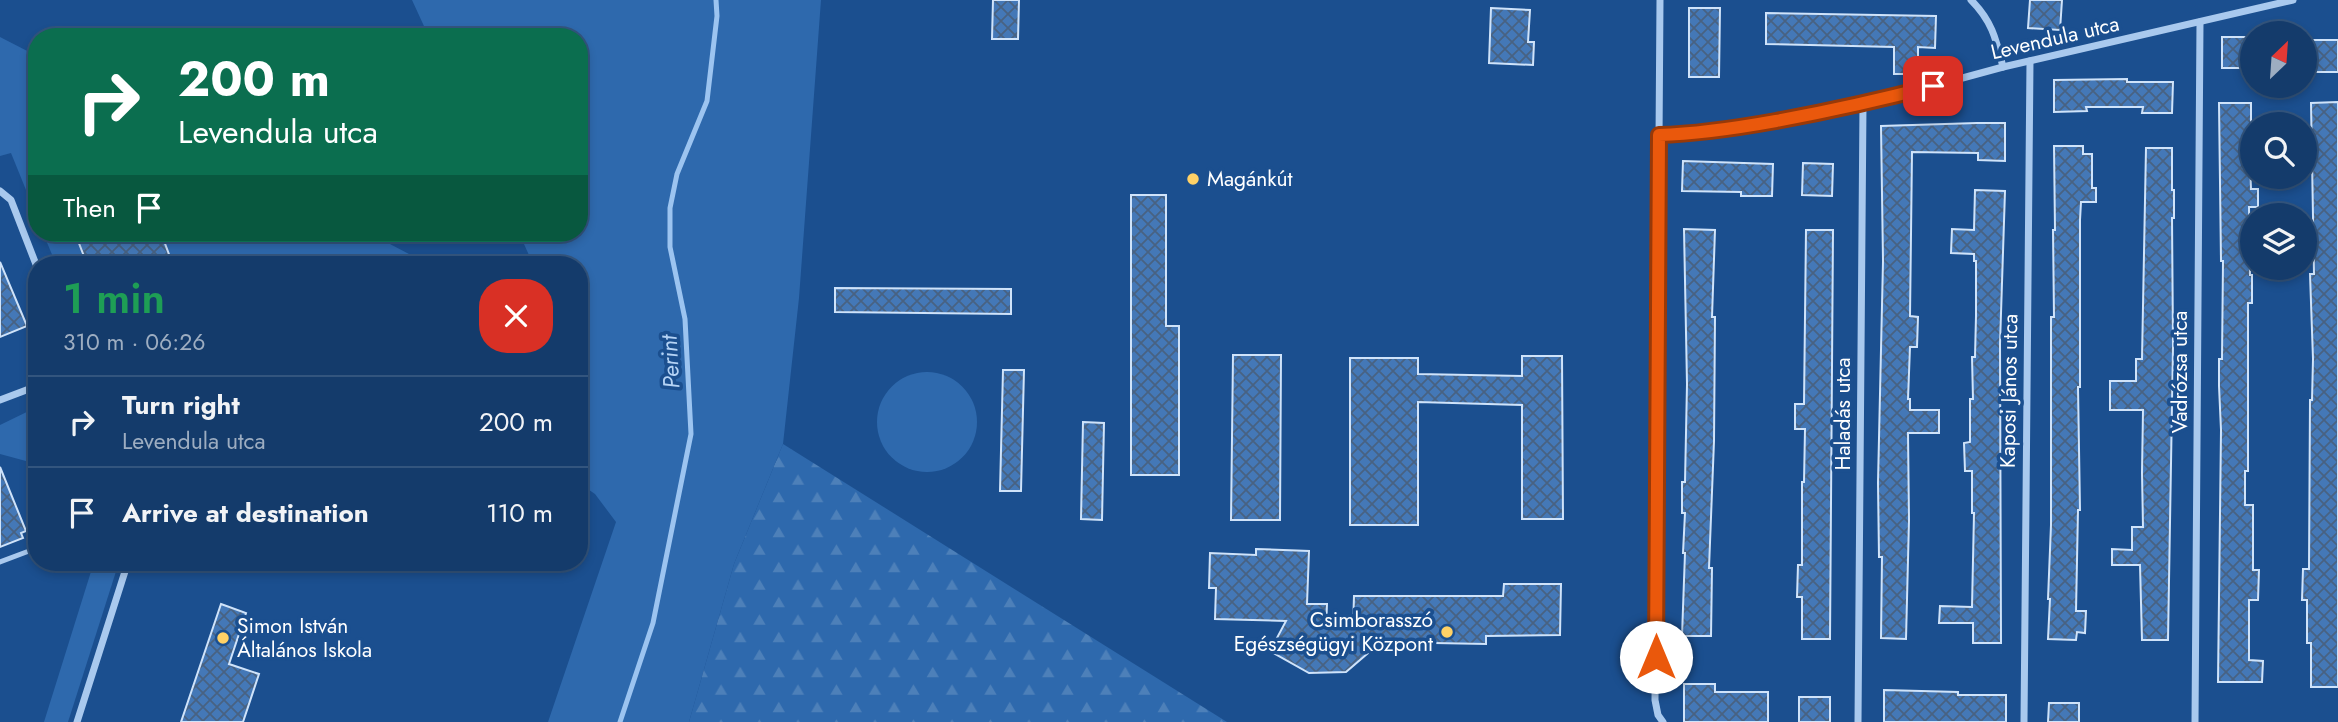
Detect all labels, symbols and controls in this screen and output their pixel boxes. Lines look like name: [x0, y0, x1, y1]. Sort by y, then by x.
street label: Levendula utca: [1988, 9, 2122, 67]
north arrow: [2240, 21, 2317, 98]
map controls: [2240, 21, 2317, 280]
text: 200 m: [178, 44, 330, 114]
icon: right: [63, 56, 154, 147]
pin: [1903, 56, 1963, 116]
icon: arrive: [1914, 67, 1952, 105]
text: Levendula utca: [178, 109, 378, 155]
button: search: [2240, 112, 2317, 189]
place label: Magánkút: [1207, 164, 1293, 194]
marker: Magánkút: [1185, 171, 1201, 187]
text: Then: [63, 189, 116, 227]
icon: arrive: [130, 189, 168, 227]
button: layers: [2240, 203, 2317, 280]
text: 1 min: [63, 268, 165, 329]
button: close: [479, 279, 553, 353]
street label: Vadrózsa utca: [2165, 311, 2195, 433]
street label: Kaposi János utca: [1993, 314, 2025, 468]
text: 310 m · 06:26: [63, 325, 206, 359]
water label: Perint: [652, 333, 688, 390]
street label: Haladás utca: [1828, 357, 1858, 471]
text: Turn right: [122, 386, 240, 424]
icon: right: [63, 403, 101, 441]
text: 200 m: [479, 403, 553, 441]
text: Levendula utca: [122, 424, 266, 458]
icon: arrive: [63, 494, 101, 532]
text: Arrive at destination: [122, 494, 369, 532]
text: 110 m: [486, 494, 553, 532]
place label: Csimborasszó Egészségügyi Központ: [1234, 605, 1433, 659]
place label: Simon István Általános Iskola: [237, 611, 372, 665]
position arrow: [1619, 620, 1693, 694]
marker: Csimborasszó Egészségügyi Központ: [1439, 624, 1455, 640]
marker: Simon István Általános Iskola: [215, 630, 231, 646]

